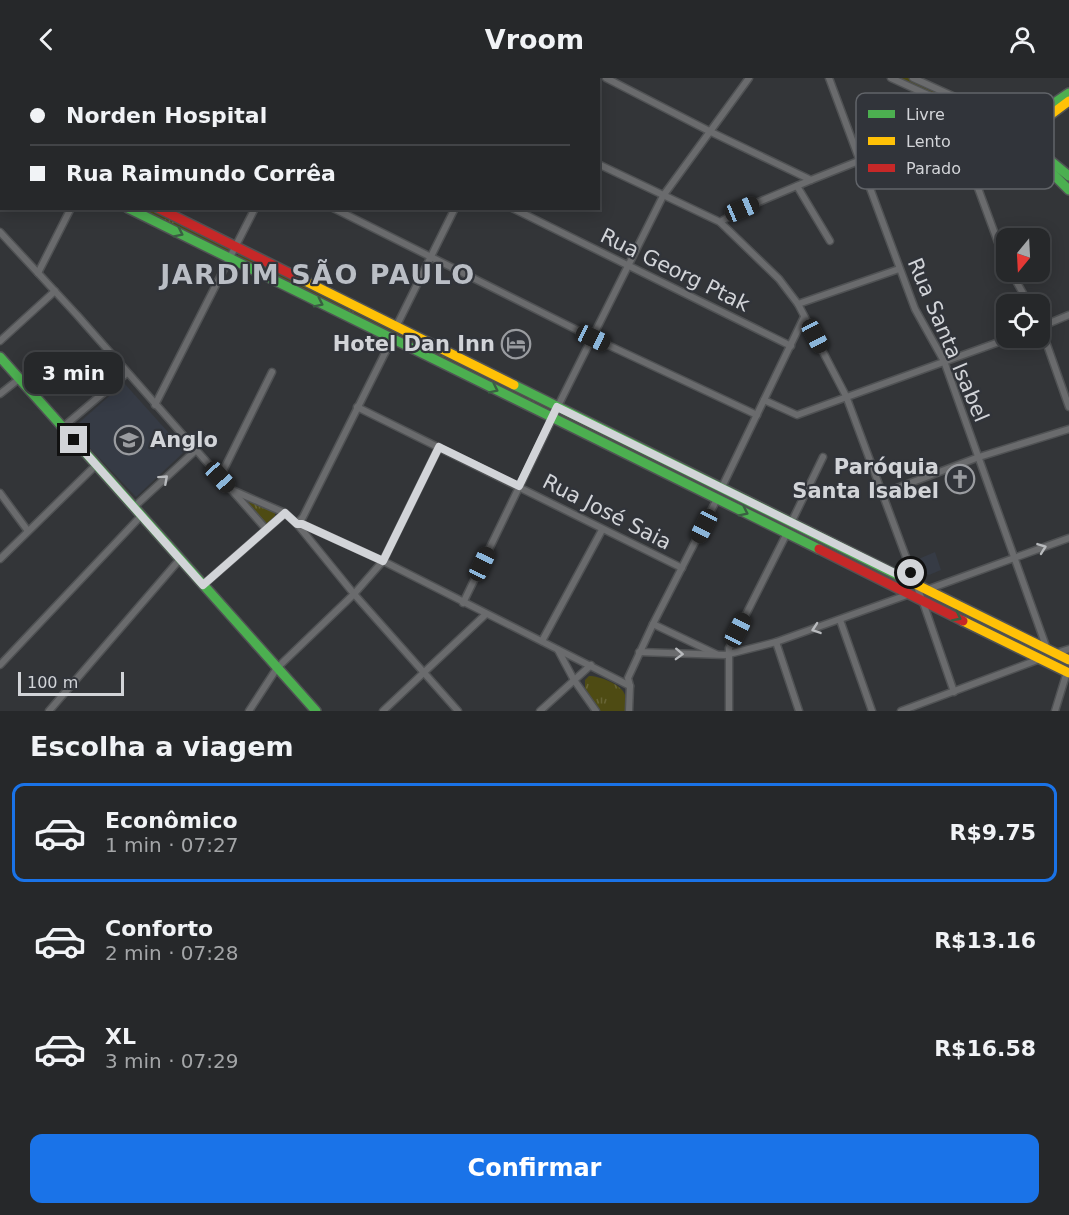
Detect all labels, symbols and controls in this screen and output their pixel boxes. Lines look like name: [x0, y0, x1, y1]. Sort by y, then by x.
icon: back: [30, 23, 63, 56]
icon: person: [1006, 23, 1039, 56]
text: Vroom: [485, 24, 584, 55]
legend: [856, 93, 1054, 189]
text: Norden Hospital: [66, 103, 267, 128]
text: Livre: [906, 105, 945, 124]
text: Lento: [906, 132, 951, 151]
text: Parado: [906, 159, 961, 178]
text: Rua Raimundo Corrêa: [66, 161, 336, 186]
car: [722, 194, 762, 224]
street label: Rua Georg Ptak: [597, 224, 754, 317]
one-way arrow: [172, 226, 183, 238]
north arrow: [996, 228, 1050, 282]
map controls: [996, 228, 1050, 348]
street label: Rua Santa Isabel: [903, 254, 993, 426]
district label: JARDIM SÃO PAULO: [158, 259, 476, 290]
button: locate: [996, 294, 1050, 348]
one-way arrow: [313, 296, 324, 307]
car: [799, 316, 831, 356]
car: [573, 322, 613, 354]
hotel icon: Hotel Dan Inn: [500, 328, 532, 360]
place label: Hotel Dan Inn: [333, 332, 495, 356]
callout: 3 min: [25, 353, 124, 395]
text: 3 min: [42, 361, 105, 385]
one-way arrow: [488, 382, 499, 394]
school or university icon: Anglo: [113, 424, 145, 456]
route end: [60, 426, 87, 453]
place label: Anglo: [150, 428, 218, 452]
place label: Paróquia Santa Isabel: [792, 455, 939, 503]
car: [201, 458, 239, 496]
church icon: Paróquia Santa Isabel: [944, 463, 976, 495]
street label: Rua José Saia: [539, 469, 675, 555]
one-way arrow: [158, 475, 168, 486]
one-way arrow: [738, 505, 749, 517]
car: [688, 506, 720, 546]
one-way arrow: [1036, 543, 1047, 555]
car: [466, 544, 498, 584]
route start: [897, 559, 924, 586]
car: [722, 610, 754, 650]
one-way arrow: [951, 610, 961, 621]
one-way arrow: [811, 621, 822, 634]
one-way arrow: [675, 647, 684, 660]
scale bar: [18, 669, 124, 696]
text: 100 m: [27, 673, 78, 692]
text: Escolha a viagem: [30, 731, 294, 762]
icon: car: [33, 806, 87, 860]
text: Econômico: [105, 808, 238, 833]
text: R$9.75: [949, 820, 1036, 845]
text: 1 min · 07:27: [105, 833, 239, 857]
icon: car: [33, 914, 87, 968]
text: Conforto: [105, 916, 213, 941]
text: R$13.16: [934, 928, 1036, 953]
text: 2 min · 07:28: [105, 941, 239, 965]
icon: car: [33, 1022, 87, 1076]
text: XL: [105, 1024, 136, 1049]
text: R$16.58: [934, 1036, 1036, 1061]
text: 3 min · 07:29: [105, 1049, 239, 1073]
button: Confirmar: [30, 1134, 1039, 1203]

